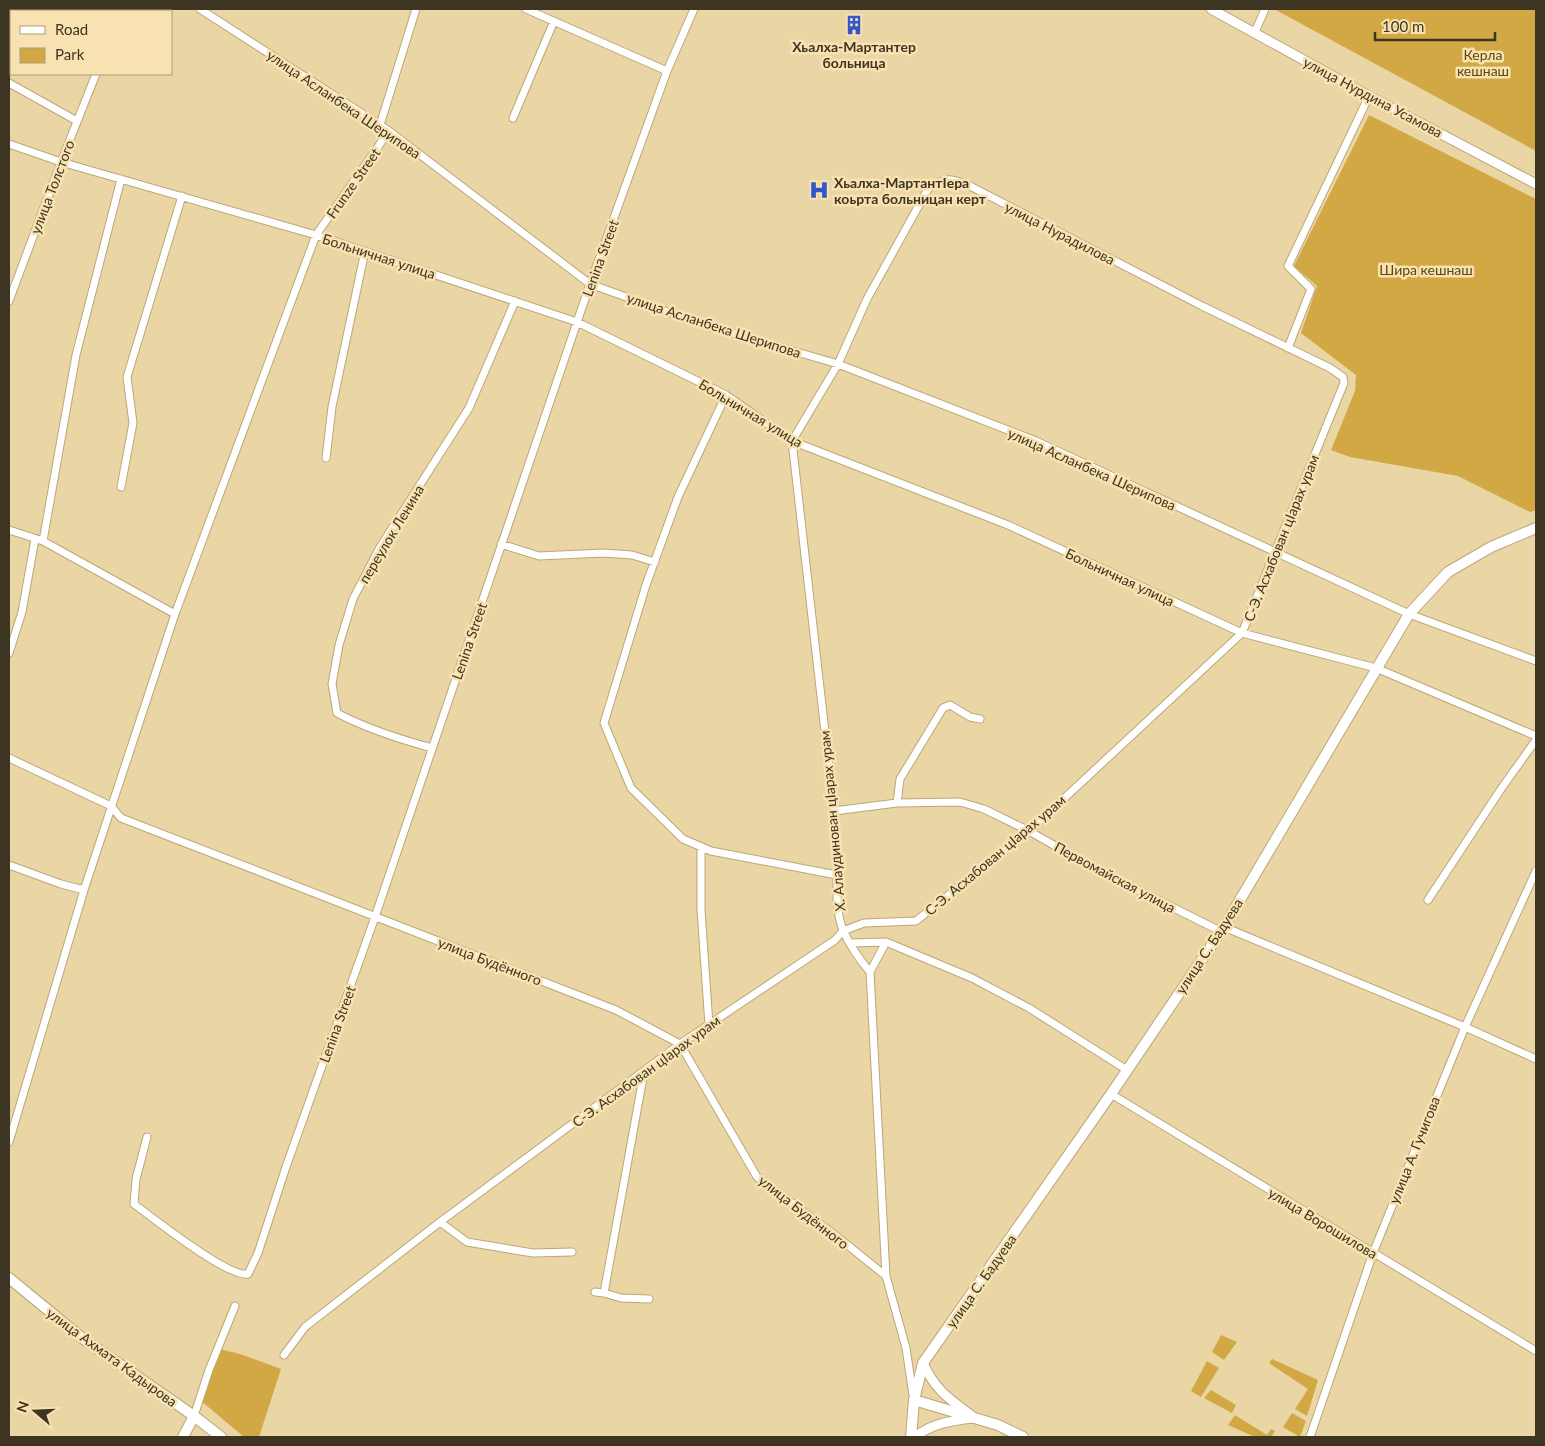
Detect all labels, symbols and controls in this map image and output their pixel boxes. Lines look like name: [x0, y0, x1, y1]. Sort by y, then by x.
legend: [10, 10, 172, 75]
scale bar: [1375, 10, 1495, 42]
building icon: Хьалха-Мартантер больница: [843, 14, 865, 36]
text: 100 m: [1382, 17, 1424, 35]
text: Road: [55, 20, 88, 38]
place label: Хьалха-Мартантер больница: [792, 38, 916, 71]
text: Park: [55, 45, 85, 63]
street label: улица Асланбека Шерипова: [264, 46, 424, 162]
park label: Керла кешнаш: [1457, 46, 1509, 79]
street label: улица Нурдина Усамова: [1301, 53, 1446, 141]
street label: улица Толстого: [26, 138, 78, 236]
street label: Frunze Street: [323, 145, 383, 221]
place label: Хьалха-МартантIера коьрта больницан керт: [834, 174, 987, 207]
hospital icon: Хьалха-МартантIера коьрта больницан керт: [808, 179, 830, 201]
street label: улица Нурадилова: [1002, 198, 1118, 268]
street label: Lenina Street: [578, 217, 622, 299]
street label: Больничная улица: [320, 230, 438, 282]
park label: Шира кешнаш: [1379, 261, 1473, 278]
street label: улица Асланбека Шерипова: [625, 289, 803, 361]
street label: Больничная улица: [696, 375, 806, 451]
street label: улица Асланбека Шерипова: [1005, 424, 1179, 514]
street label: С-Э. Асхабован цIарах урам: [1240, 452, 1322, 624]
street label: переулок Ленина: [355, 482, 427, 586]
street label: Больничная улица: [1063, 544, 1177, 610]
street label: Lenina Street: [448, 600, 490, 682]
street label: Х. Алаудинован цIарах урам: [816, 730, 848, 912]
street label: С-Э. Асхабован цIарах урам: [921, 791, 1069, 919]
street label: Первомайская улица: [1052, 838, 1178, 916]
street label: улица С. Бадуева: [1172, 895, 1246, 997]
street label: улица Будённого: [436, 933, 544, 989]
street label: Lenina Street: [315, 983, 359, 1065]
street label: С-Э. Асхабован цIарах урам: [569, 1012, 723, 1130]
street label: улица А. Гучигова: [1385, 1094, 1443, 1206]
street label: улица Будённого: [756, 1172, 853, 1253]
street label: улица Ворошилова: [1265, 1184, 1381, 1262]
street label: улица С. Бадуева: [942, 1231, 1020, 1331]
street label: улица Ахмата Кадырова: [43, 1304, 181, 1410]
north arrow: [10, 1386, 60, 1436]
text: N: [12, 1399, 32, 1414]

